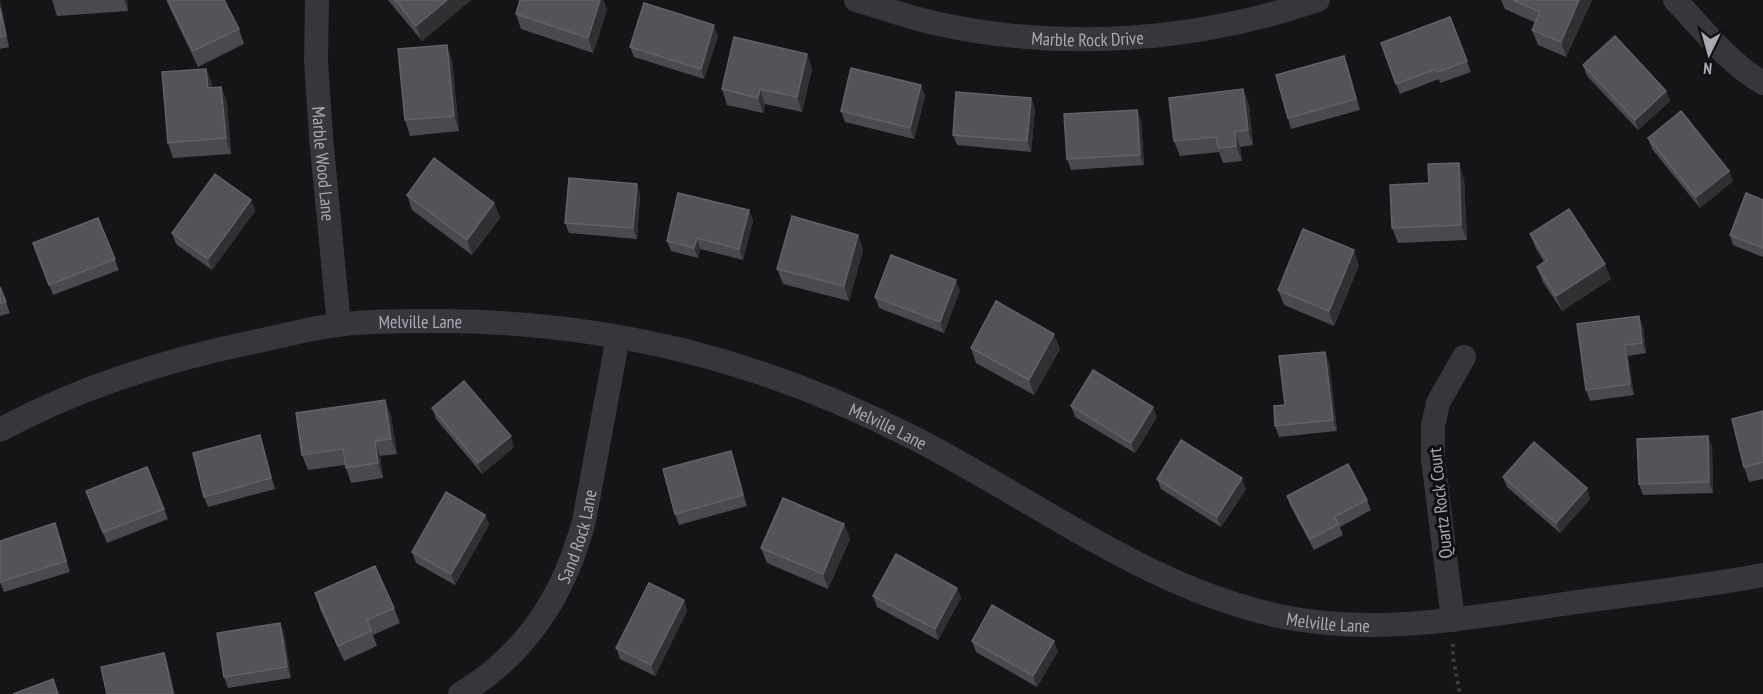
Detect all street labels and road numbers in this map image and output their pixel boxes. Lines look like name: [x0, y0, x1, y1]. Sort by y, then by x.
street label: Marble Rock Drive: [1031, 25, 1144, 51]
street label: Marble Wood Lane: [308, 106, 340, 222]
street label: Melville Lane: [378, 309, 462, 333]
street label: Melville Lane: [846, 397, 931, 454]
street label: Quartz Rock Court: [1423, 446, 1457, 560]
street label: Sand Rock Lane: [551, 488, 601, 587]
street label: Melville Lane: [1285, 606, 1370, 637]

